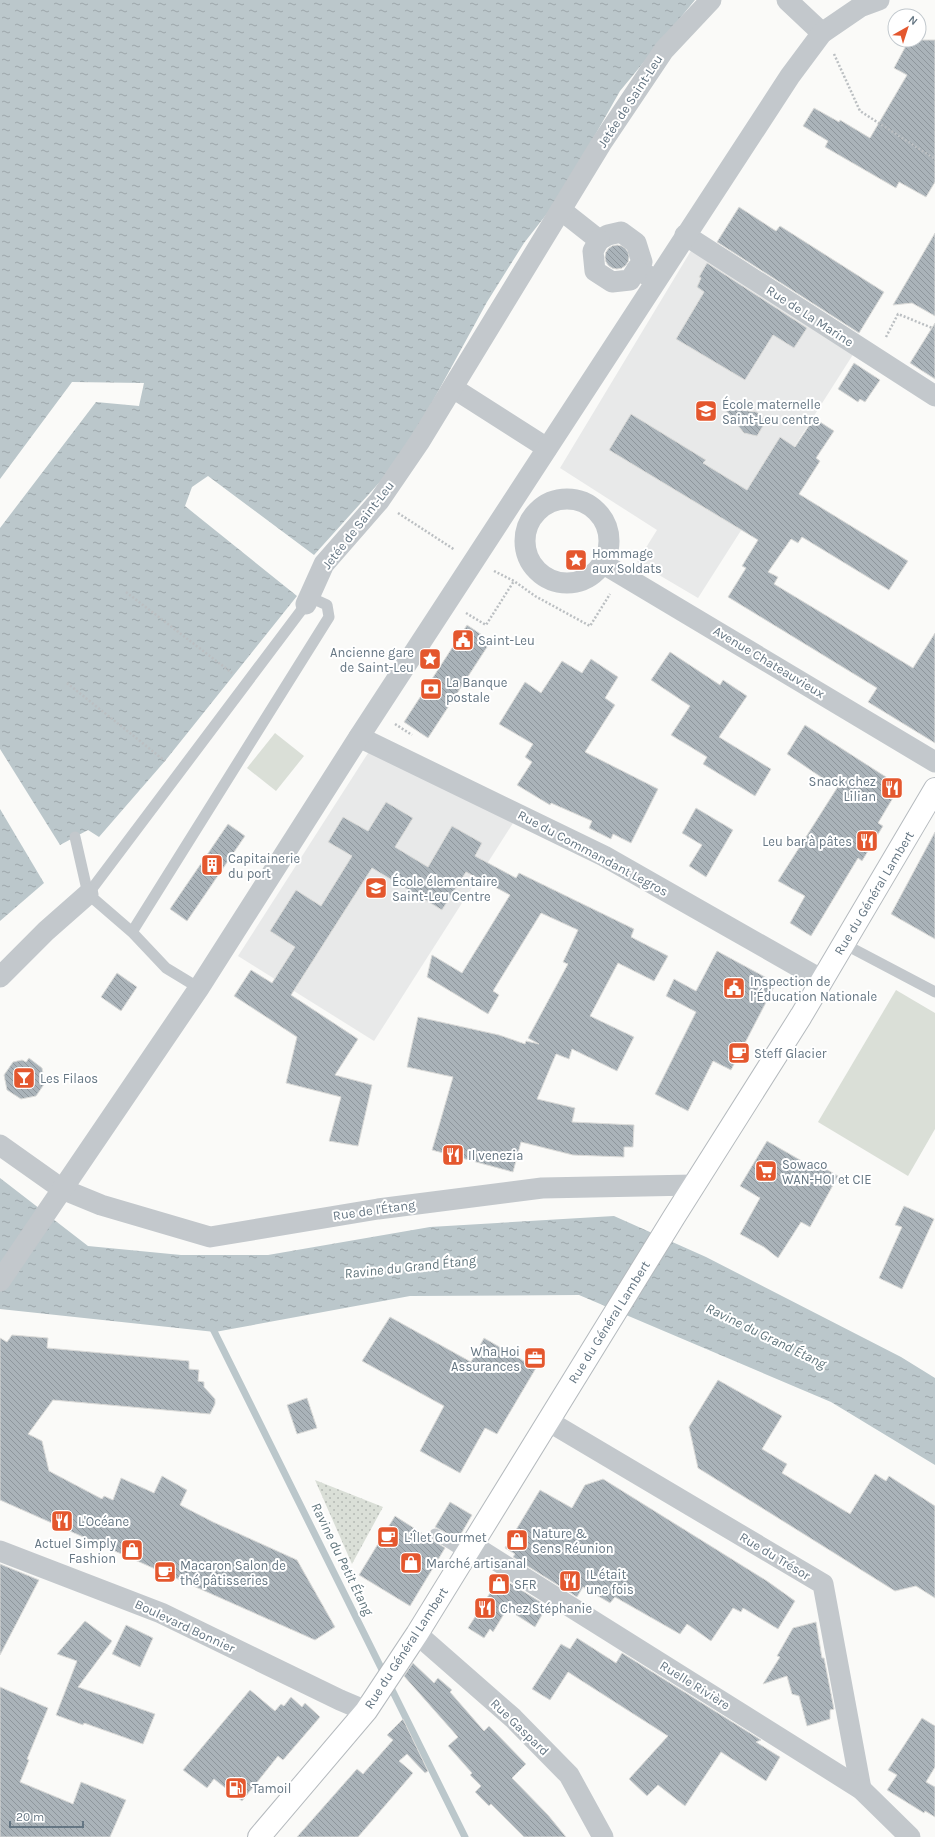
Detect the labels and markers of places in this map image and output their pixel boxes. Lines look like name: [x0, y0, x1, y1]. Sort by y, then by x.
place label: École maternelle Saint-Leu centre: [722, 395, 821, 427]
school or university icon: École maternelle Saint-Leu centre: [693, 398, 719, 424]
place label: Hommage aux Soldats: [592, 546, 662, 576]
place icon: Hommage aux Soldats: [563, 547, 589, 573]
public building icon: Saint-Leu: [450, 627, 476, 653]
place label: Saint-Leu: [478, 633, 535, 648]
place label: Ancienne gare de Saint-Leu: [330, 645, 414, 675]
place icon: Ancienne gare de Saint-Leu: [417, 646, 443, 672]
place label: La Banque postale: [446, 675, 508, 705]
bank icon: La Banque postale: [418, 676, 444, 702]
place label: Snack chez Lilian: [809, 774, 876, 804]
restaurant icon: Snack chez Lilian: [879, 775, 905, 801]
restaurant icon: Leu bar à pâtes: [854, 828, 880, 854]
place label: Leu bar à pâtes: [762, 834, 852, 849]
place label: Capitainerie du port: [228, 851, 301, 881]
building icon: Capitainerie du port: [199, 852, 225, 878]
place label: École élementaire Saint-Leu Centre: [392, 872, 498, 904]
school or university icon: École élementaire Saint-Leu Centre: [363, 875, 389, 901]
place label: Inspection de l’Éducation Nationale: [750, 974, 878, 1004]
public building icon: Inspection de l’Éducation Nationale: [721, 975, 747, 1001]
cafe icon: Steff Glacier: [726, 1040, 752, 1066]
place label: Steff Glacier: [754, 1046, 827, 1061]
bar icon: Les Filaos: [11, 1065, 37, 1091]
place label: Les Filaos: [40, 1071, 98, 1086]
restaurant icon: Il venezia: [440, 1142, 466, 1168]
place label: Il venezia: [468, 1148, 523, 1163]
place label: Sowaco WAN-HOI et CIE: [782, 1157, 871, 1187]
supermarket icon: Sowaco WAN-HOI et CIE: [753, 1158, 779, 1184]
place label: Wha Hoi Assurances: [451, 1344, 520, 1374]
office icon: Wha Hoi Assurances: [522, 1345, 548, 1371]
restaurant icon: L'Océane: [49, 1508, 75, 1534]
place label: L'Océane: [78, 1514, 130, 1529]
cafe icon: L’Îlet Gourmet: [375, 1524, 401, 1550]
place label: Nature & Sens Réunion: [532, 1526, 613, 1556]
shop icon: Nature & Sens Réunion: [504, 1527, 530, 1553]
place label: L’Îlet Gourmet: [404, 1529, 487, 1545]
place label: Actuel Simply Fashion: [34, 1536, 116, 1566]
shop icon: Actuel Simply Fashion: [119, 1537, 145, 1563]
shop icon: Marché artisanal: [398, 1550, 424, 1576]
place label: Marché artisanal: [426, 1556, 526, 1571]
place label: Macaron Salon de thé pâtisseries: [180, 1558, 286, 1588]
cafe icon: Macaron Salon de thé pâtisseries: [152, 1559, 178, 1585]
place label: IL était une fois: [586, 1567, 634, 1597]
restaurant icon: IL était une fois: [557, 1568, 583, 1594]
shop icon: SFR: [486, 1571, 512, 1597]
place label: SFR: [514, 1577, 537, 1592]
restaurant icon: Chez Stéphanie: [472, 1595, 498, 1621]
place label: Chez Stéphanie: [500, 1601, 592, 1616]
fuel station icon: Tamoil: [223, 1775, 249, 1801]
place label: Tamoil: [252, 1781, 291, 1796]

